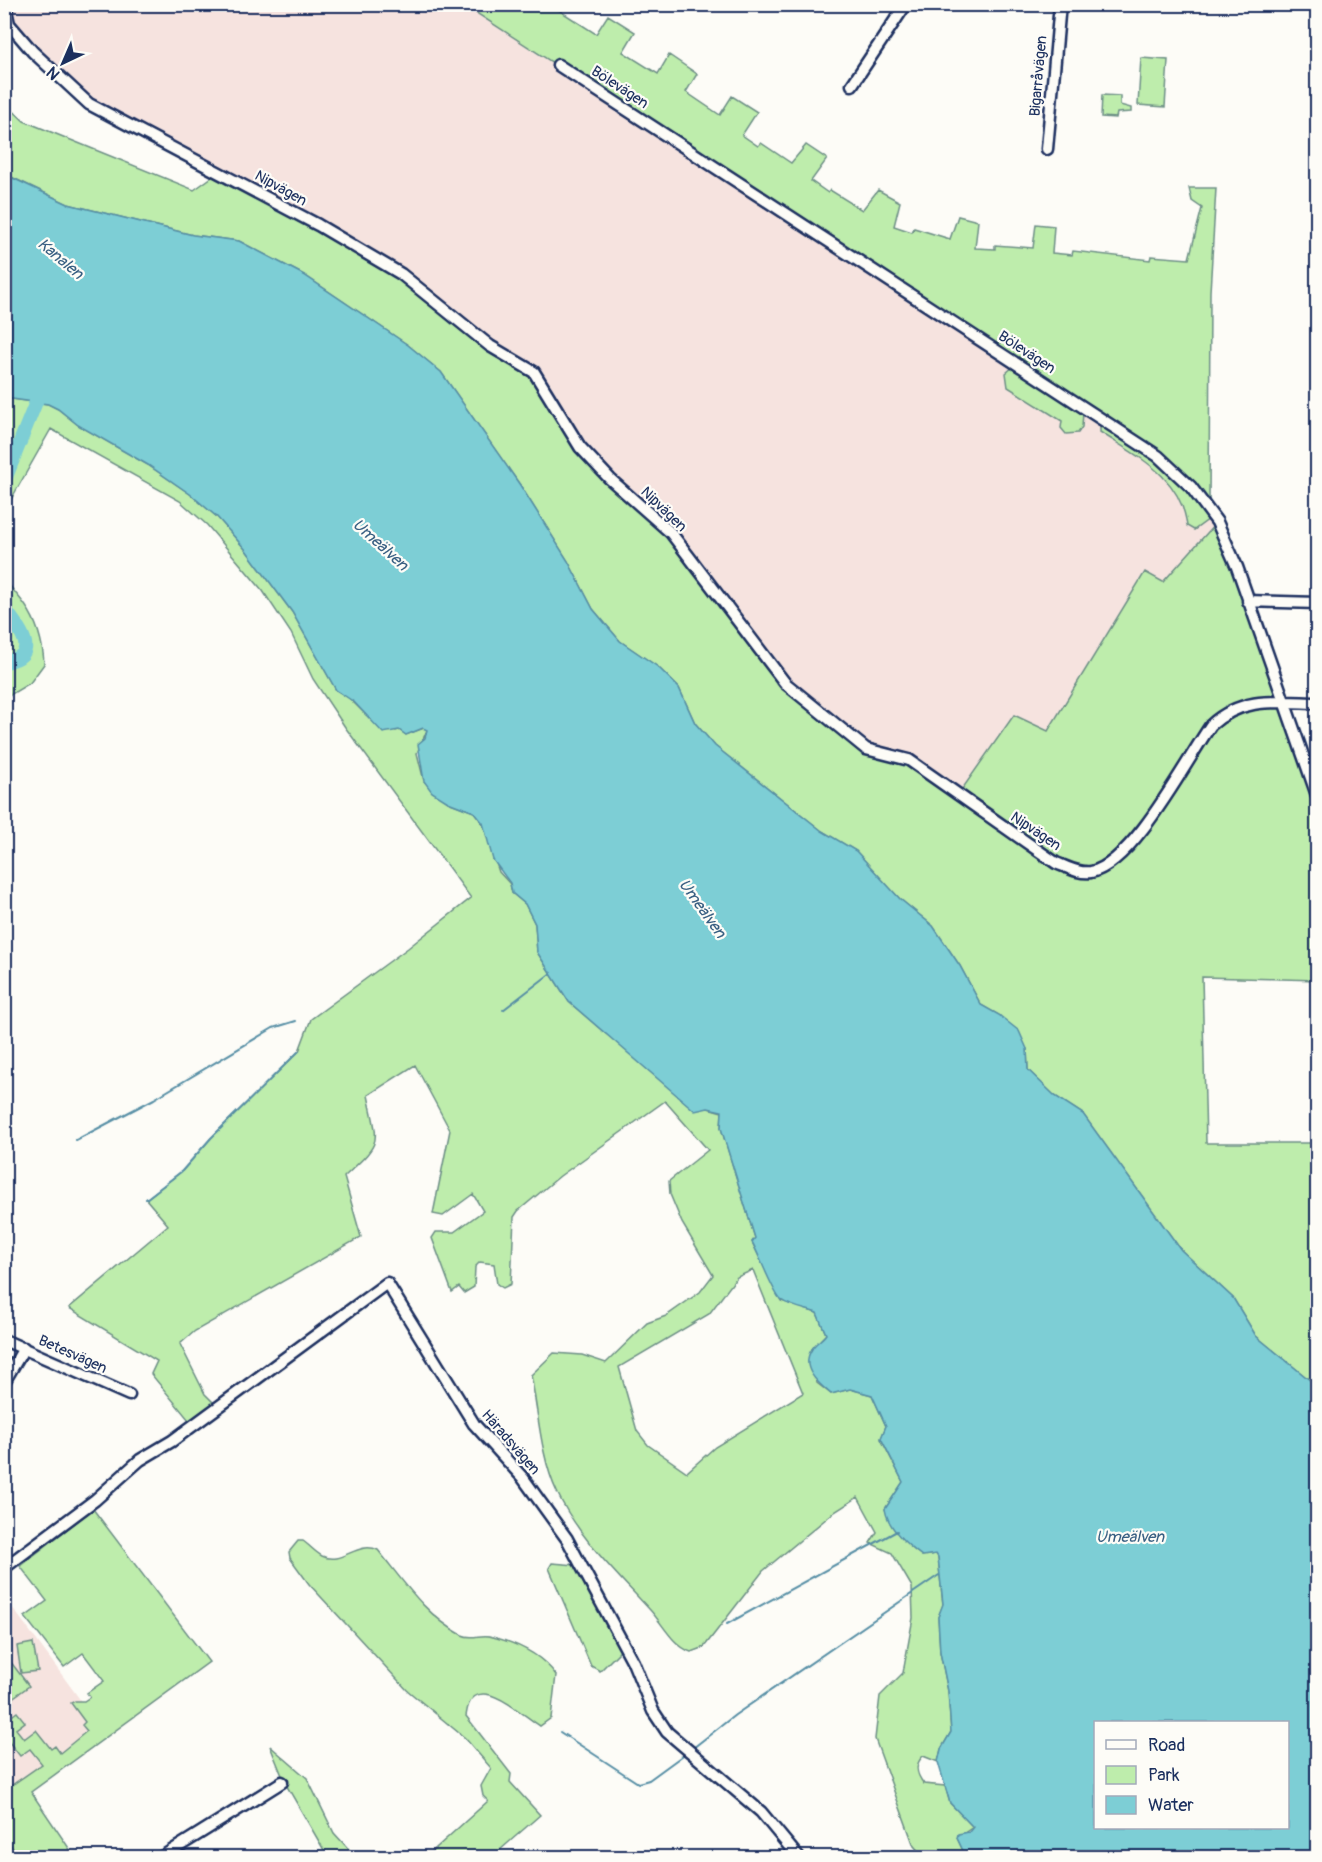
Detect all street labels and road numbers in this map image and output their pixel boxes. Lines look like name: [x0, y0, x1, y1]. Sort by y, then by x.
street label: Bigarråvägen: [1025, 35, 1051, 117]
street label: Bölevägen: [587, 62, 652, 113]
street label: Nipvägen: [251, 166, 310, 211]
street label: Bölevägen: [994, 327, 1059, 378]
street label: Nipvägen: [637, 483, 691, 536]
street label: Nipvägen: [1007, 808, 1065, 855]
street label: Betesvägen: [36, 1331, 110, 1378]
street label: Häradsvägen: [477, 1406, 544, 1479]

